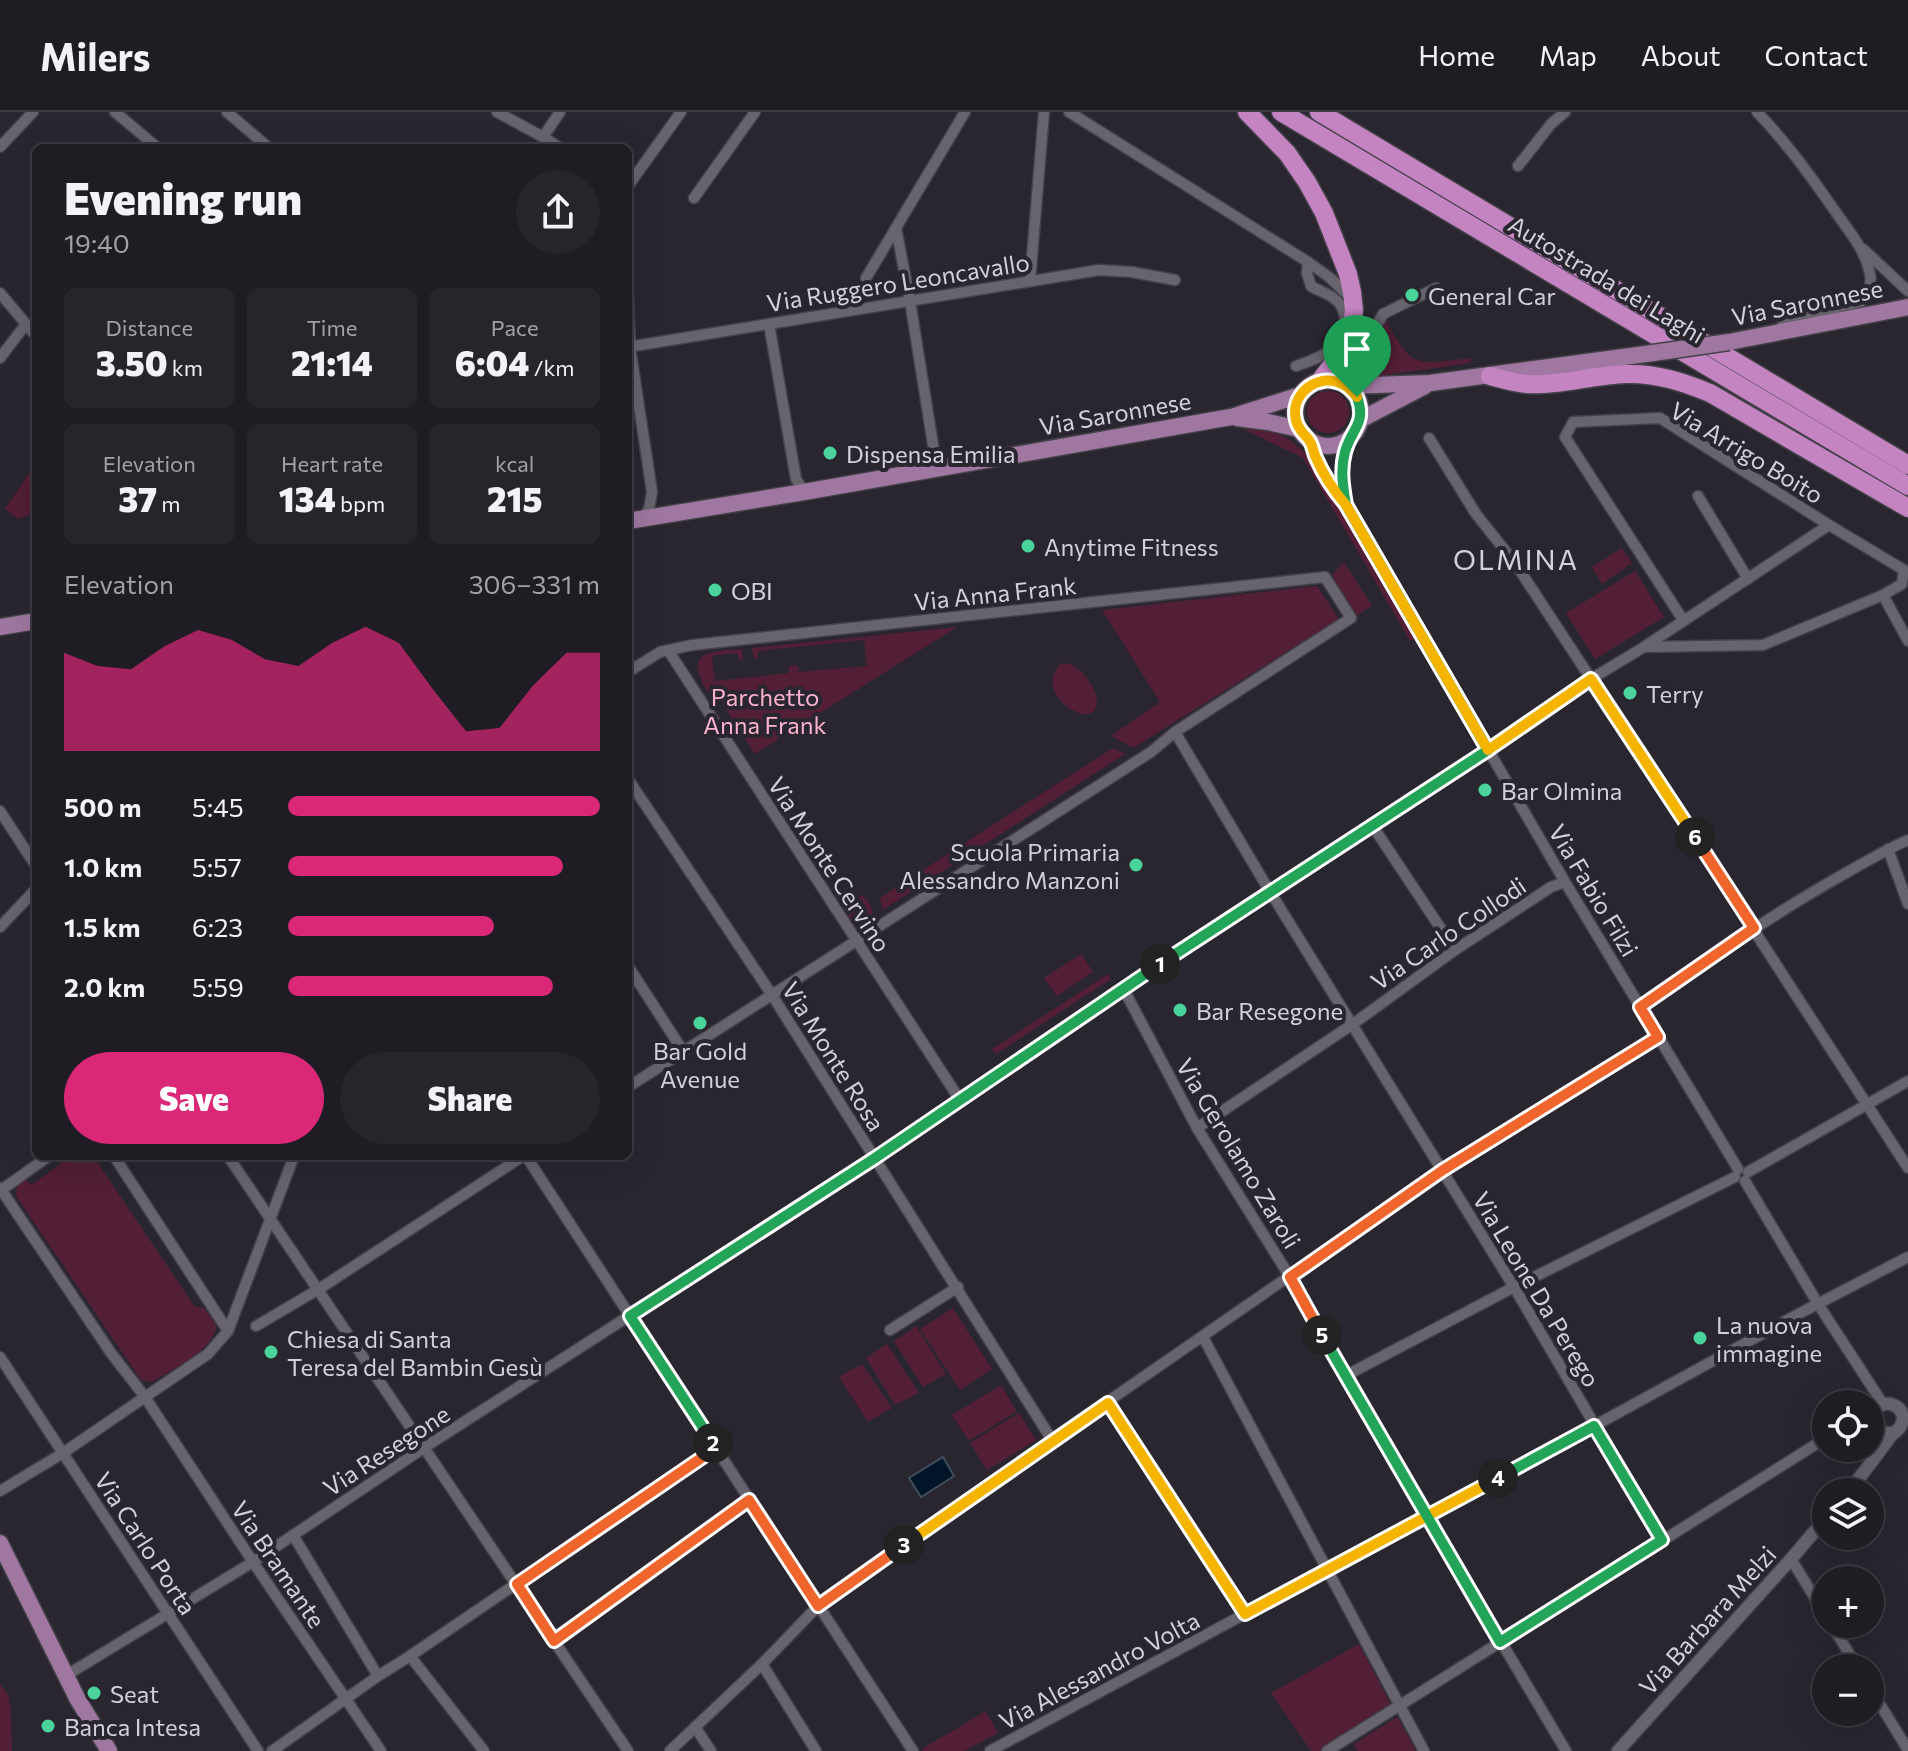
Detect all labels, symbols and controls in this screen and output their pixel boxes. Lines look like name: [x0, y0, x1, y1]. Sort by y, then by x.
text: Milers: [40, 32, 150, 79]
text: Home: [1418, 38, 1495, 72]
text: Map: [1539, 38, 1597, 72]
text: About: [1641, 38, 1721, 72]
text: Contact: [1765, 38, 1868, 72]
text: Evening run: [64, 170, 302, 224]
button: share: [516, 170, 600, 254]
street label: Autostrada dei Laghi: [1504, 209, 1710, 349]
text: 19:40: [64, 227, 130, 258]
street label: Via Ruggero Leoncavallo: [765, 247, 1031, 317]
street label: Via Saronnese: [1729, 273, 1885, 331]
place label: General Car: [1428, 281, 1556, 310]
marker: General Car: [1403, 286, 1421, 304]
text: Distance: [106, 314, 193, 341]
text: Time: [307, 314, 357, 341]
text: Pace: [491, 314, 539, 341]
pin: [1323, 315, 1391, 397]
icon: arrive: [1335, 327, 1379, 371]
text: 3.50: [96, 341, 168, 383]
text: 21:14: [291, 341, 373, 383]
text: 6:04: [455, 341, 529, 383]
text: km: [168, 354, 203, 381]
text: /km: [529, 354, 575, 381]
street label: Via Saronnese: [1037, 385, 1193, 441]
street label: Via Arrigo Boito: [1665, 395, 1829, 509]
place label: Dispensa Emilia: [846, 439, 1016, 468]
marker: Dispensa Emilia: [821, 444, 839, 462]
text: Elevation: [103, 450, 196, 477]
text: Heart rate: [281, 450, 383, 477]
text: kcal: [495, 450, 534, 477]
text: 37: [118, 477, 157, 519]
text: 134: [279, 477, 336, 519]
text: 215: [487, 477, 542, 519]
text: m: [157, 490, 180, 517]
text: bpm: [336, 490, 385, 517]
place label: Anytime Fitness: [1044, 532, 1219, 561]
marker: Anytime Fitness: [1019, 537, 1037, 555]
district label: OLMINA: [1453, 542, 1579, 576]
text: Elevation: [64, 568, 174, 599]
text: 306–331 m: [469, 568, 600, 599]
street label: Via Anna Frank: [912, 570, 1078, 616]
place label: OBI: [731, 576, 773, 605]
marker: OBI: [706, 581, 724, 599]
place label: Terry: [1646, 679, 1704, 708]
park label: Parchetto Anna Frank: [703, 682, 827, 739]
marker: Terry: [1621, 684, 1639, 702]
street label: Via Monte Cervino: [763, 771, 897, 957]
place label: Bar Olmina: [1501, 776, 1622, 805]
marker: Bar Olmina: [1476, 781, 1494, 799]
text: 500 m: [64, 791, 141, 822]
text: 5:45: [192, 791, 244, 822]
pin: 6: [1675, 817, 1715, 857]
street label: Via Fabio Filzi: [1543, 819, 1645, 961]
text: 6: [1688, 823, 1702, 850]
place label: Scuola Primaria Alessandro Manzoni: [899, 837, 1120, 894]
text: 1.0 km: [64, 851, 142, 882]
text: 5:57: [192, 851, 242, 882]
marker: Scuola Primaria Alessandro Manzoni: [1127, 856, 1145, 874]
street label: Via Carlo Collodi: [1365, 870, 1531, 996]
text: 1.5 km: [64, 911, 140, 942]
text: 6:23: [192, 911, 243, 942]
pin: 1: [1140, 944, 1180, 984]
text: 1: [1155, 950, 1165, 977]
text: 2.0 km: [64, 971, 145, 1002]
text: 5:59: [192, 971, 244, 1002]
street label: Via Monte Rosa: [777, 976, 891, 1136]
place label: Bar Resegone: [1196, 996, 1343, 1025]
marker: Bar Resegone: [1171, 1001, 1189, 1019]
marker: Bar Gold Avenue: [691, 1014, 709, 1032]
place label: Bar Gold Avenue: [653, 1036, 747, 1093]
button: Save: [64, 1052, 324, 1144]
button: Share: [340, 1052, 600, 1144]
street label: Via Gerolamo Zaroli: [1171, 1053, 1307, 1253]
street label: Via Leone Da Perego: [1467, 1186, 1607, 1392]
place label: La nuova immagine: [1716, 1310, 1822, 1367]
pin: 5: [1302, 1315, 1342, 1355]
text: 5: [1316, 1321, 1328, 1348]
place label: Chiesa di Santa Teresa del Bambin Gesù: [287, 1324, 543, 1381]
marker: La nuova immagine: [1691, 1329, 1709, 1347]
marker: Chiesa di Santa Teresa del Bambin Gesù: [262, 1343, 280, 1361]
map controls: [1812, 1390, 1884, 1726]
button: locate: [1812, 1390, 1884, 1462]
street label: Via Resegone: [317, 1398, 455, 1502]
pin: 2: [693, 1423, 733, 1463]
text: 2: [707, 1429, 719, 1456]
pin: 4: [1478, 1458, 1518, 1498]
text: 4: [1491, 1464, 1505, 1491]
street label: Via Carlo Porta: [89, 1466, 203, 1620]
button: layers: [1812, 1478, 1884, 1550]
street label: Via Bramante: [226, 1495, 332, 1633]
pin: 3: [884, 1525, 924, 1565]
text: 3: [898, 1531, 910, 1558]
street label: Via Barbara Melzi: [1633, 1540, 1781, 1700]
button: +: [1812, 1566, 1884, 1638]
street label: Via Alessandro Volta: [994, 1605, 1204, 1735]
button: −: [1812, 1654, 1884, 1726]
place label: Seat: [110, 1679, 159, 1708]
marker: Seat: [85, 1684, 103, 1702]
place label: Banca Intesa: [64, 1712, 201, 1741]
marker: Banca Intesa: [39, 1717, 57, 1735]

